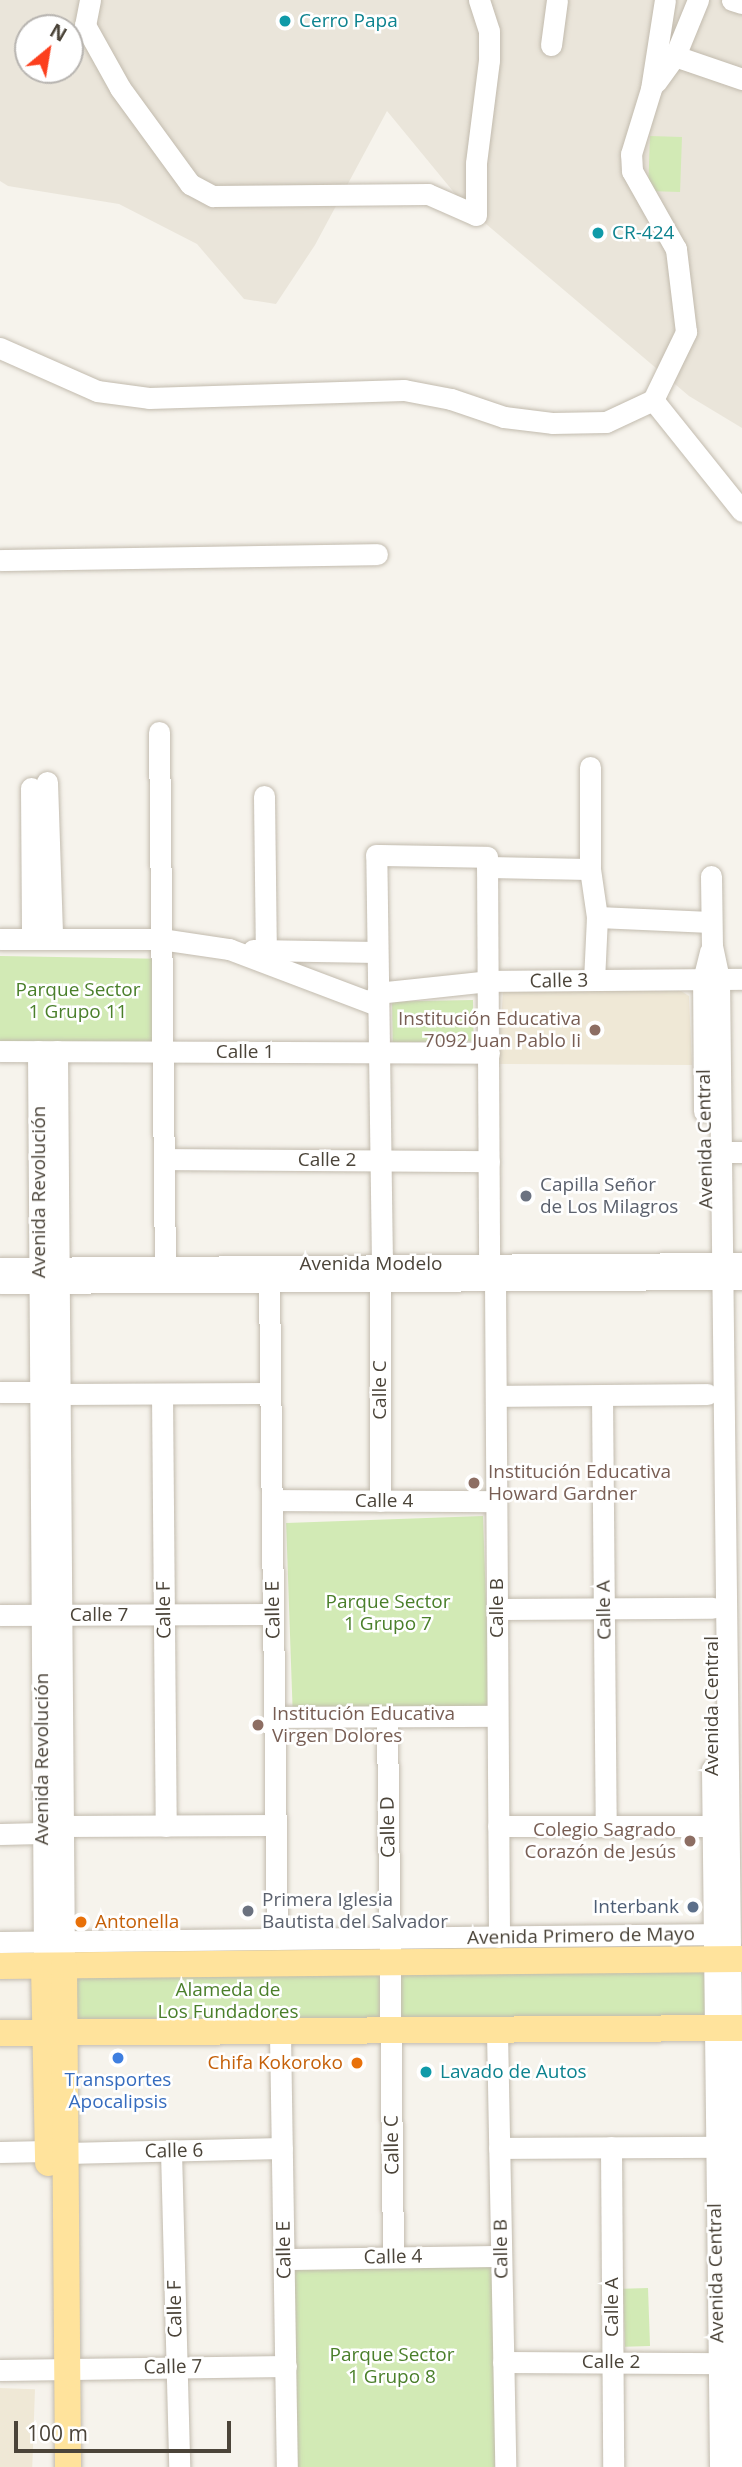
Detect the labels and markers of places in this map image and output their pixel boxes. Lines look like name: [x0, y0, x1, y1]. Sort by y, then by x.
place label: Cerro Papa: [299, 10, 398, 32]
marker: Cerro Papa: [277, 13, 293, 29]
place label: CR-424: [612, 222, 674, 244]
marker: CR-424: [590, 225, 606, 241]
place label: Institución Educativa 7092 Juan Pablo Ii: [398, 1008, 581, 1052]
marker: Institución Educativa 7092 Juan Pablo Ii: [587, 1022, 603, 1038]
place label: Capilla Señor de Los Milagros: [540, 1174, 678, 1218]
marker: Capilla Señor de Los Milagros: [518, 1188, 534, 1204]
place label: Institución Educativa Howard Gardner: [488, 1461, 671, 1505]
marker: Institución Educativa Howard Gardner: [466, 1475, 482, 1491]
place label: Institución Educativa Virgen Dolores: [272, 1703, 455, 1747]
marker: Institución Educativa Virgen Dolores: [250, 1717, 266, 1733]
place label: Colegio Sagrado Corazón de Jesús: [525, 1819, 676, 1863]
marker: Colegio Sagrado Corazón de Jesús: [682, 1833, 698, 1849]
place label: Primera Iglesia Bautista del Salvador: [262, 1889, 448, 1933]
place label: Interbank: [593, 1896, 679, 1918]
marker: Interbank: [685, 1899, 701, 1915]
marker: Primera Iglesia Bautista del Salvador: [240, 1903, 256, 1919]
place label: Antonella: [95, 1911, 179, 1933]
marker: Antonella: [73, 1914, 89, 1930]
marker: Transportes Apocalipsis: [110, 2050, 126, 2066]
place label: Chifa Kokoroko: [208, 2052, 343, 2074]
marker: Chifa Kokoroko: [349, 2055, 365, 2071]
place label: Lavado de Autos: [440, 2061, 587, 2083]
marker: Lavado de Autos: [418, 2064, 434, 2080]
place label: Transportes Apocalipsis: [65, 2069, 171, 2113]

